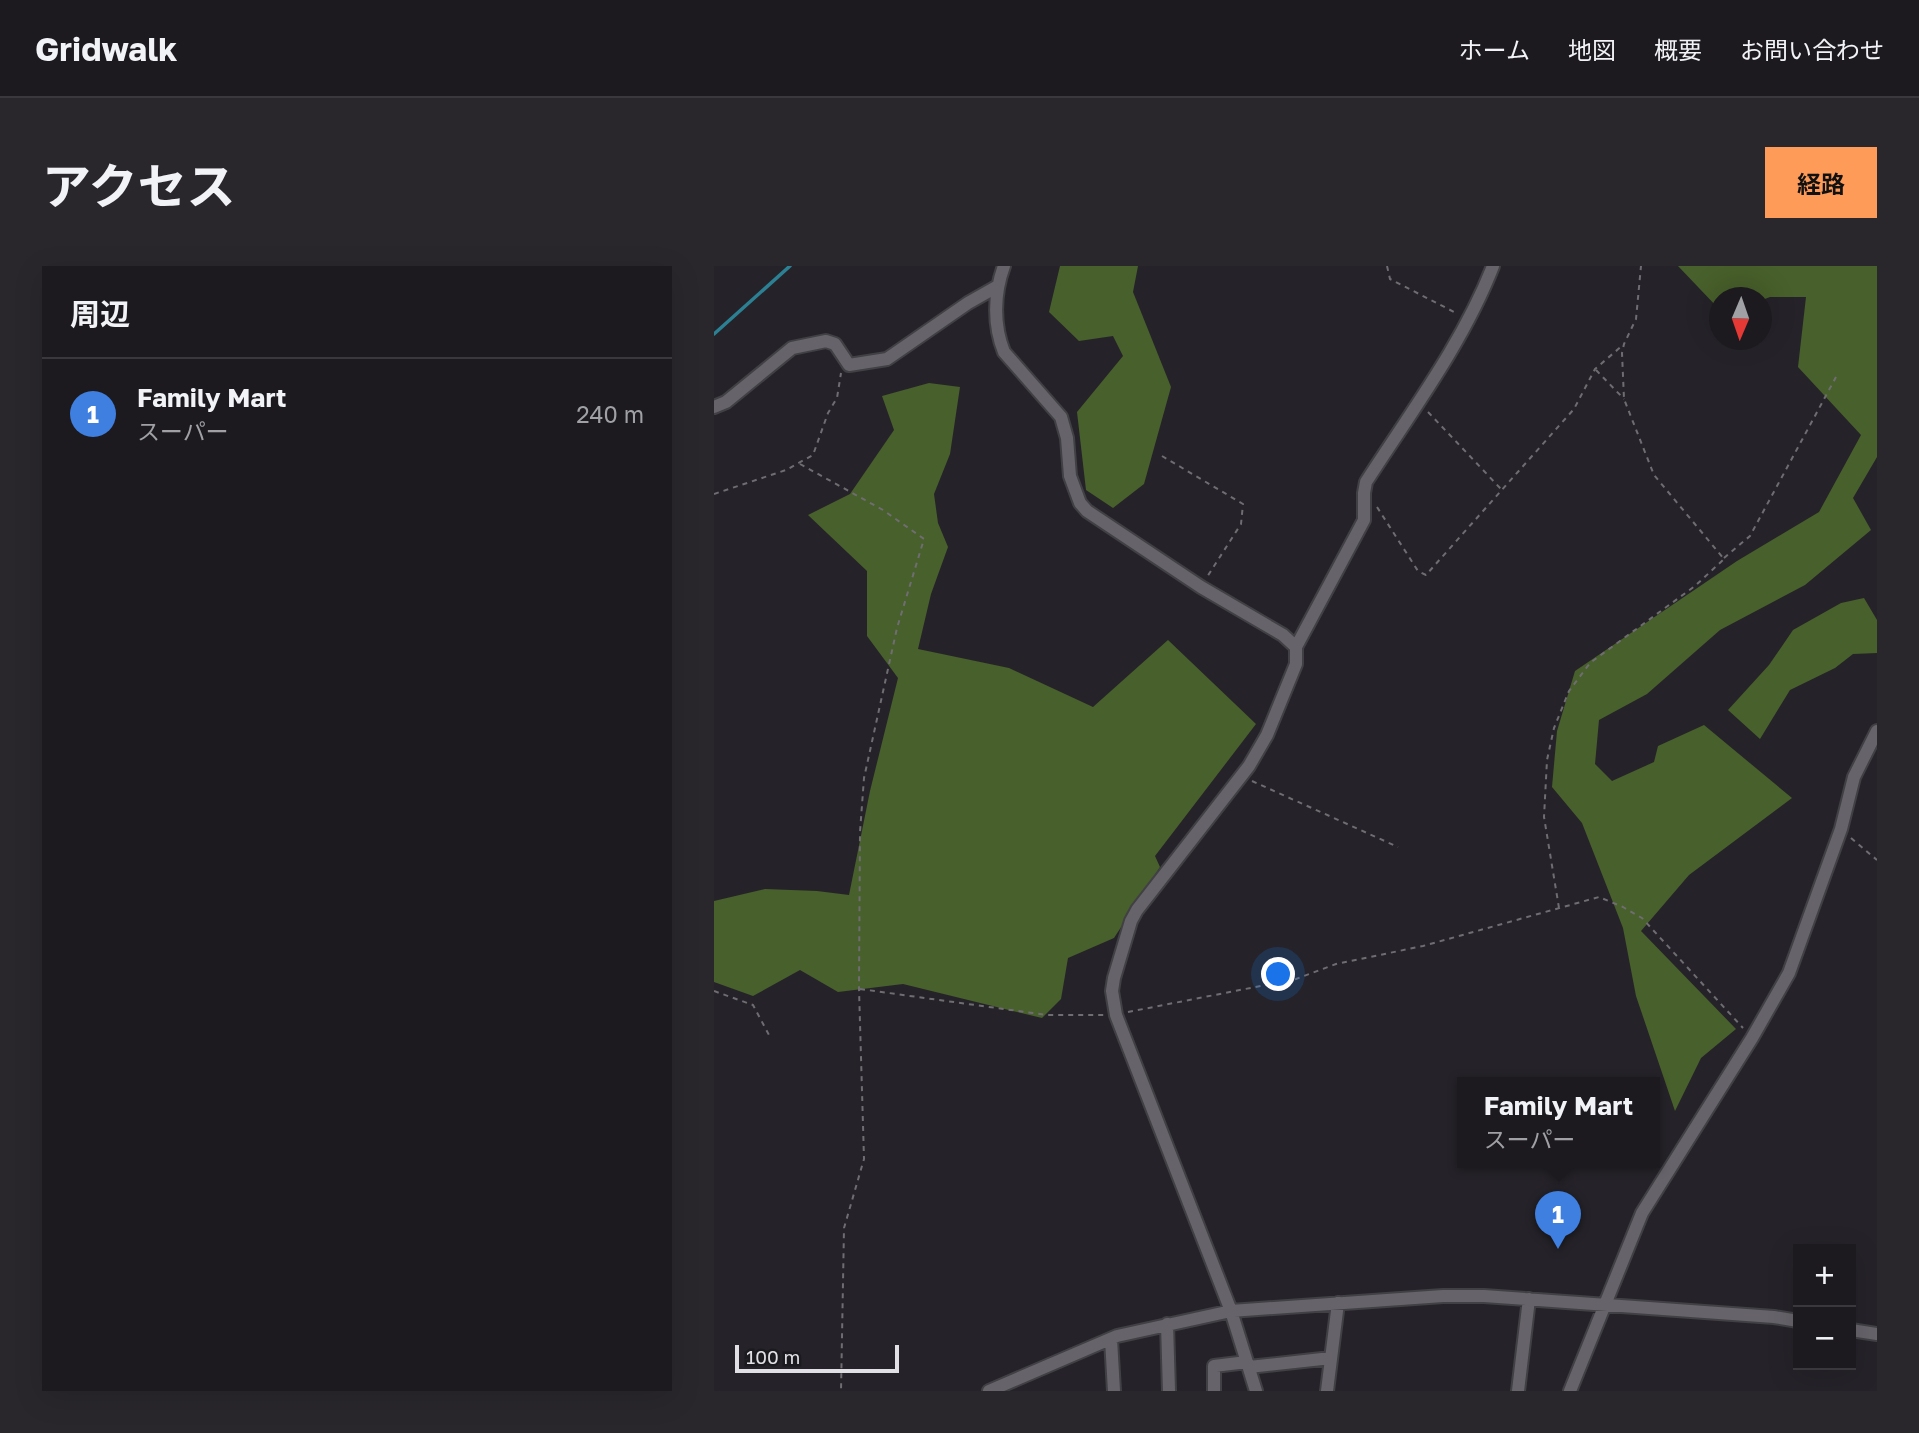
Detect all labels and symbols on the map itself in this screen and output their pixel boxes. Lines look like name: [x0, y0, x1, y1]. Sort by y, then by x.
north arrow: [1709, 287, 1772, 350]
your location: [1261, 957, 1295, 991]
pin: 1: [1535, 1191, 1581, 1249]
scale bar: [735, 1342, 900, 1374]

